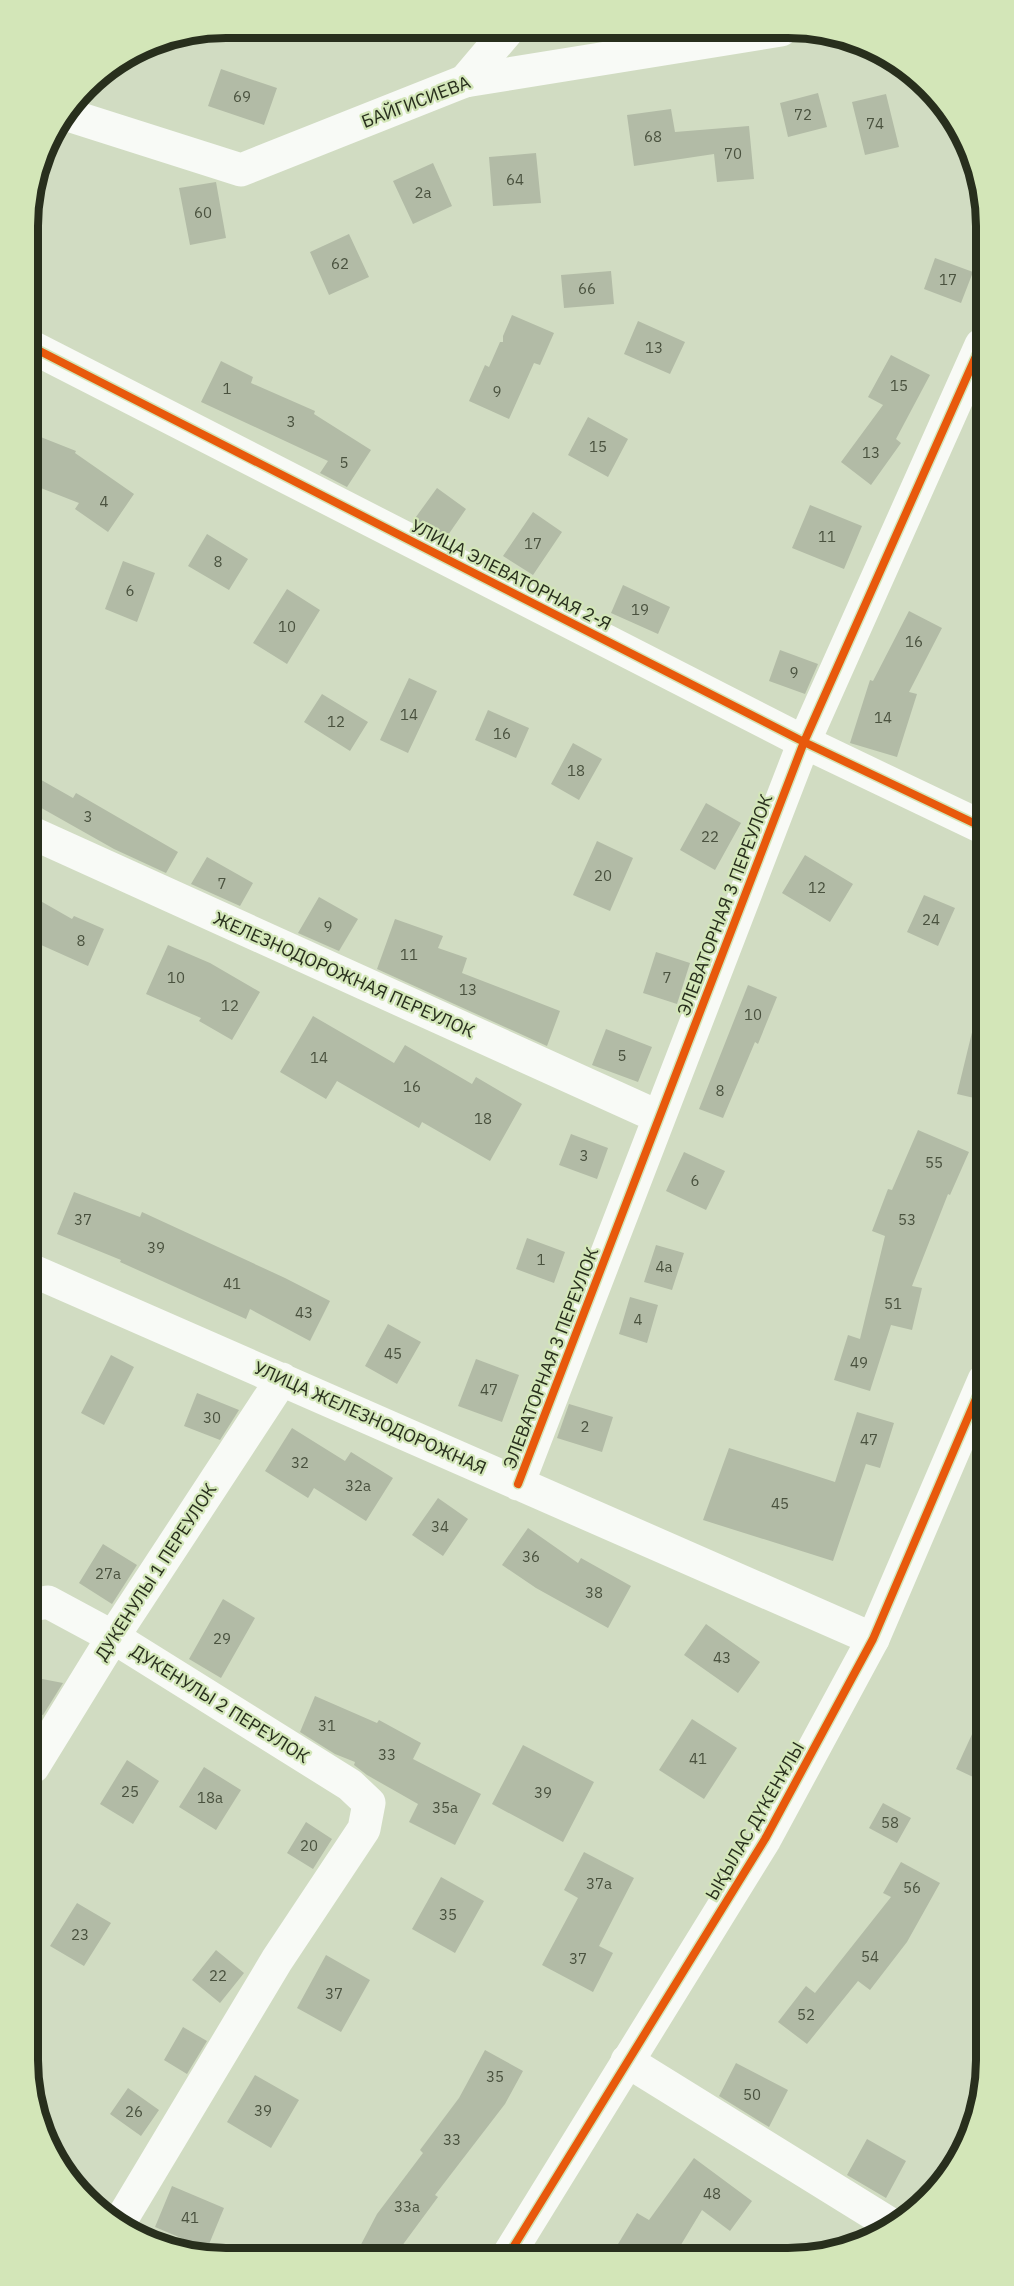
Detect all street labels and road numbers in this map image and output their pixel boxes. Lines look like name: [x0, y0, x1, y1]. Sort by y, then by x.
street label: БАЙГИСИЕВА: [358, 70, 474, 133]
street label: УЛИЦА ЭЛЕВАТОРНАЯ 2-Я: [407, 514, 615, 635]
street label: ЭЛЕВАТОРНАЯ 3 ПЕРЕУЛОК: [672, 791, 778, 1019]
street label: ЖЕЛЕЗНОДОРОЖНАЯ ПЕРЕУЛОК: [210, 906, 479, 1043]
street label: ЭЛЕВАТОРНАЯ 3 ПЕРЕУЛОК: [498, 1244, 604, 1472]
street label: УЛИЦА ЖЕЛЕЗНОДОРОЖНАЯ: [250, 1356, 490, 1479]
street label: ДУКЕНУЛЫ 1 ПЕРЕУЛОК: [90, 1479, 222, 1665]
street label: ДУКЕНУЛЫ 2 ПЕРЕУЛОК: [127, 1639, 314, 1768]
street label: ЫҚЫЛАС ДҮКЕНҰЛЫ: [700, 1738, 809, 1904]

